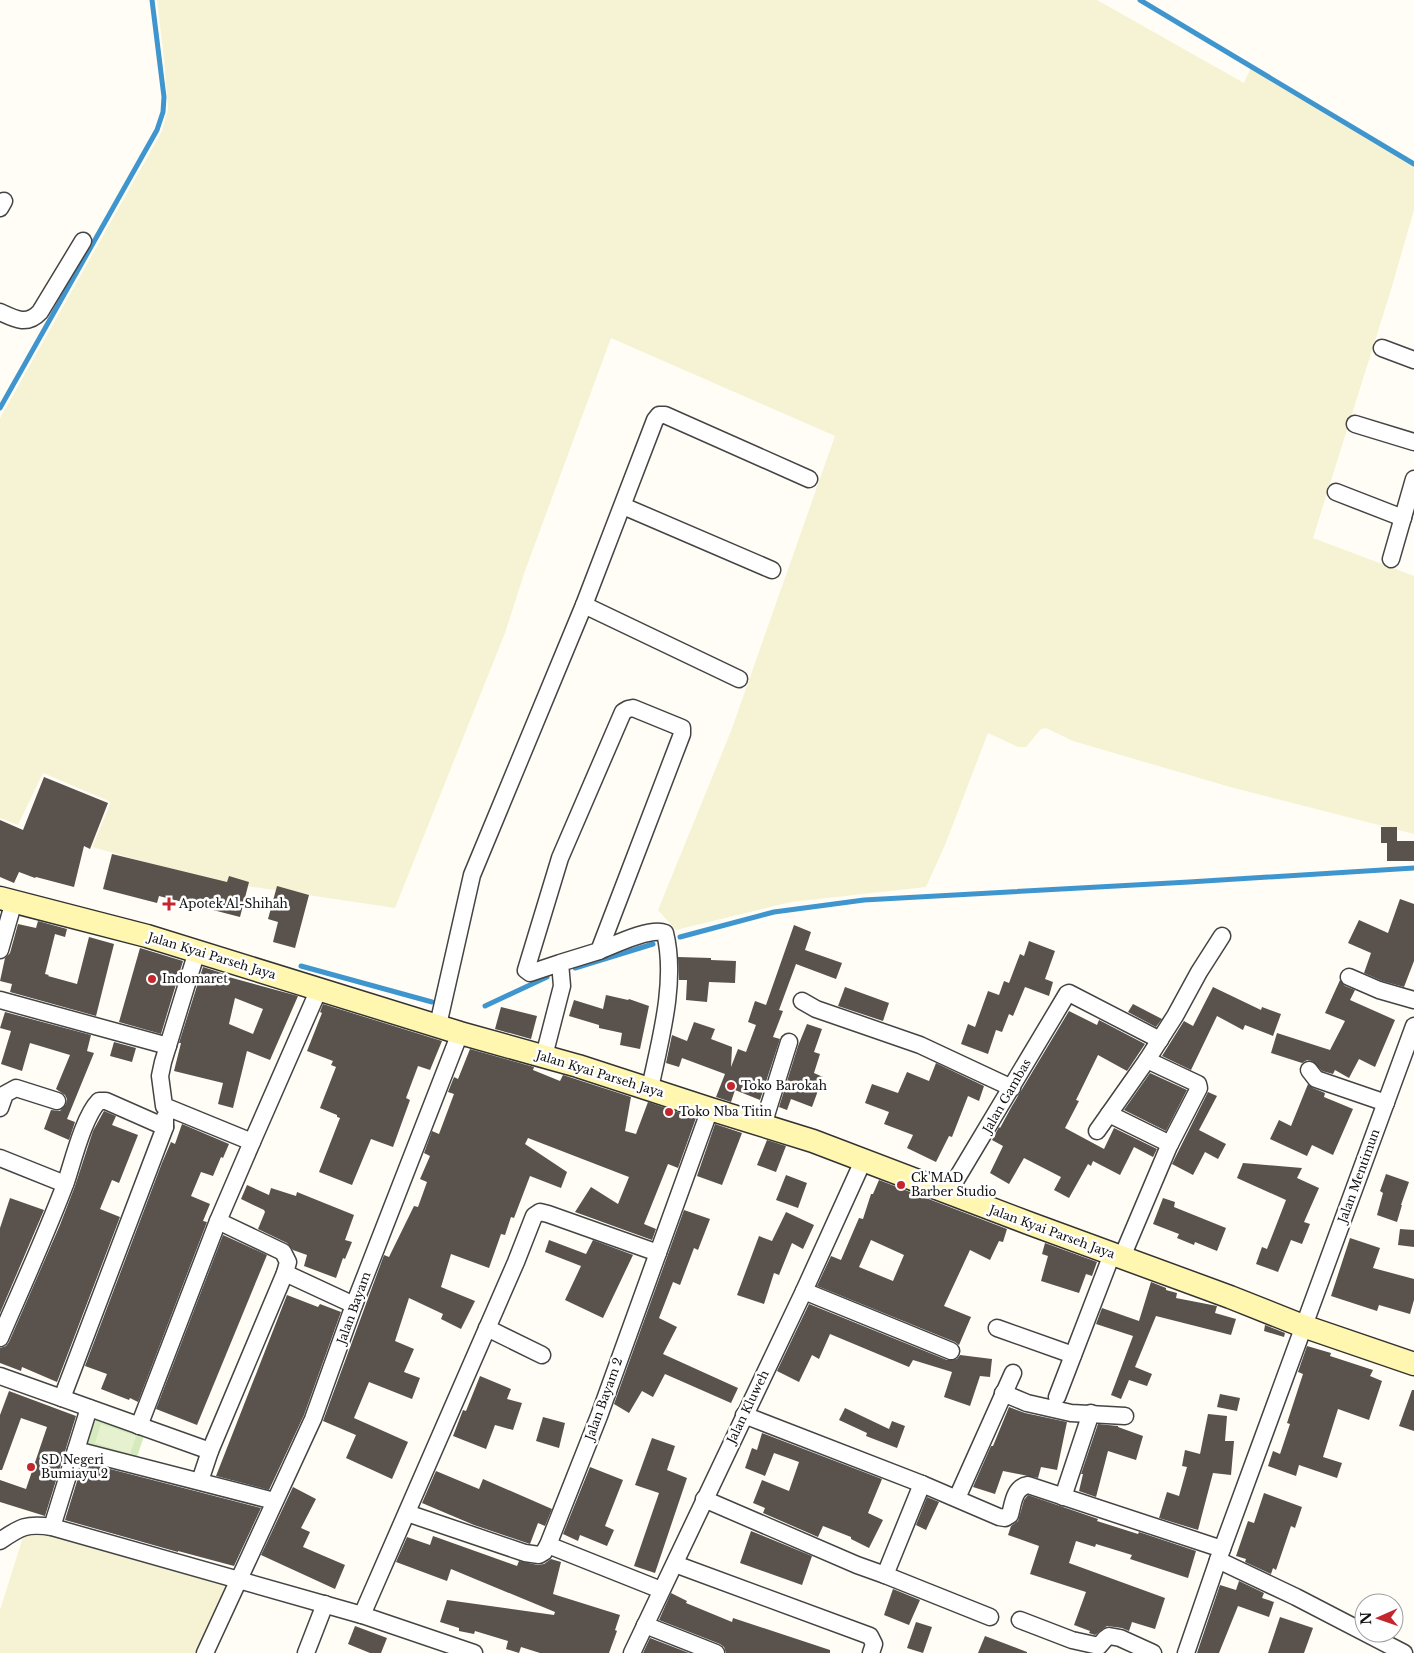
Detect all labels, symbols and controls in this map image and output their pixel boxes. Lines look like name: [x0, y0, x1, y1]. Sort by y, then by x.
place label: Apotek Al-Shihah: [178, 896, 288, 911]
marker: Apotek Al-Shihah: [163, 898, 175, 910]
street label: Jalan Kyai Parseh Jaya: [145, 928, 278, 982]
place label: Indomaret: [162, 971, 228, 986]
marker: Indomaret: [146, 973, 158, 985]
street label: Jalan Kyai Parseh Jaya: [533, 1046, 666, 1100]
street label: Jalan Gambas: [978, 1056, 1034, 1137]
place label: Toko Barokah: [741, 1078, 827, 1093]
marker: Toko Barokah: [725, 1080, 737, 1092]
place label: Toko Nba Titin: [679, 1104, 772, 1119]
marker: Toko Nba Titin: [663, 1106, 675, 1118]
street label: Jalan Mentimun: [1334, 1127, 1383, 1227]
place label: Ck'MAD Barber Studio: [911, 1170, 997, 1199]
marker: Ck'MAD Barber Studio: [895, 1179, 907, 1191]
street label: Jalan Kyai Parseh Jaya: [985, 1201, 1117, 1261]
street label: Jalan Bayam: [333, 1269, 374, 1348]
street label: Jalan Bayam 2: [581, 1356, 625, 1444]
street label: Jalan Kluweh: [722, 1368, 772, 1448]
place label: SD Negeri Bumiayu 2: [41, 1452, 108, 1481]
marker: SD Negeri Bumiayu 2: [25, 1461, 37, 1473]
north arrow: [1354, 1593, 1404, 1643]
text: N: [1357, 1612, 1375, 1625]

